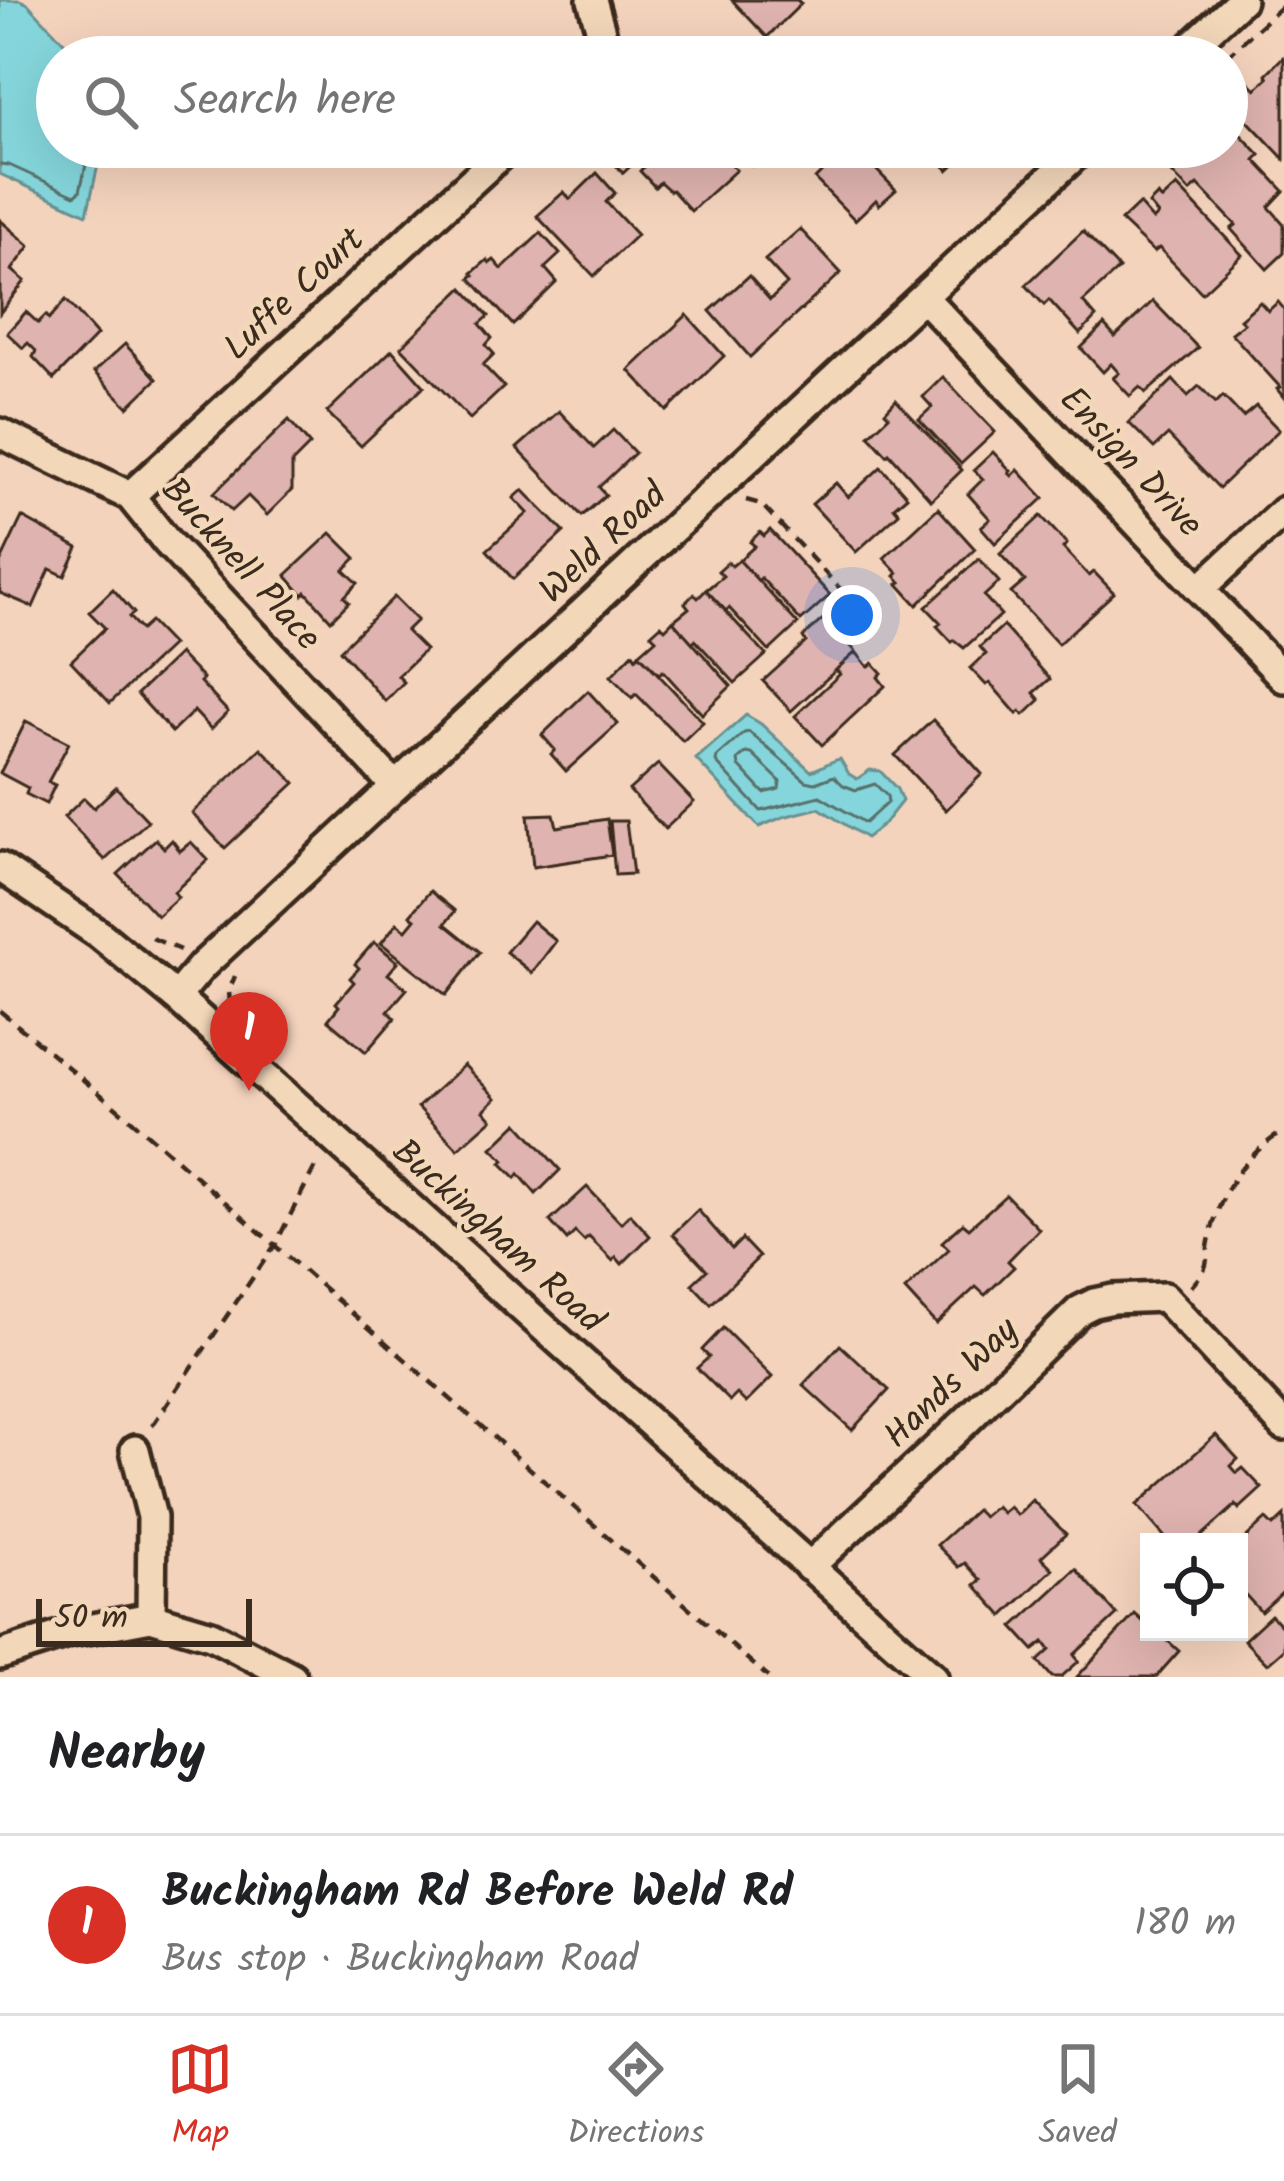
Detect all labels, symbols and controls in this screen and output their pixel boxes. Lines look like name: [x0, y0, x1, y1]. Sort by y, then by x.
search box: [36, 36, 1248, 168]
text: Search here: [174, 66, 396, 138]
icon: search: [78, 69, 144, 135]
street label: Luffe Court: [211, 214, 379, 376]
street label: Ensign Drive: [1044, 374, 1216, 552]
street label: Bucknell Place: [146, 465, 334, 665]
street label: Weld Road: [527, 469, 682, 619]
your location: [822, 585, 882, 645]
pin: 1: [210, 992, 288, 1091]
street label: Buckingham Road: [378, 1126, 617, 1349]
street label: Hands Way: [871, 1304, 1034, 1463]
map controls: [1140, 1533, 1248, 1641]
button: locate: [1140, 1533, 1248, 1641]
scale bar: [36, 1593, 252, 1646]
text: 50 m: [54, 1593, 128, 1646]
text: Nearby: [48, 1715, 205, 1796]
text: Buckingham Rd Before Weld Rd: [162, 1858, 793, 1930]
text: 1: [81, 1894, 93, 1956]
text: 180 m: [1134, 1894, 1236, 1956]
text: Bus stop · Buckingham Road: [162, 1930, 638, 1992]
tab: Map: [167, 2036, 233, 2161]
tab: Directions: [567, 2036, 704, 2161]
tab: Saved: [1039, 2036, 1117, 2161]

